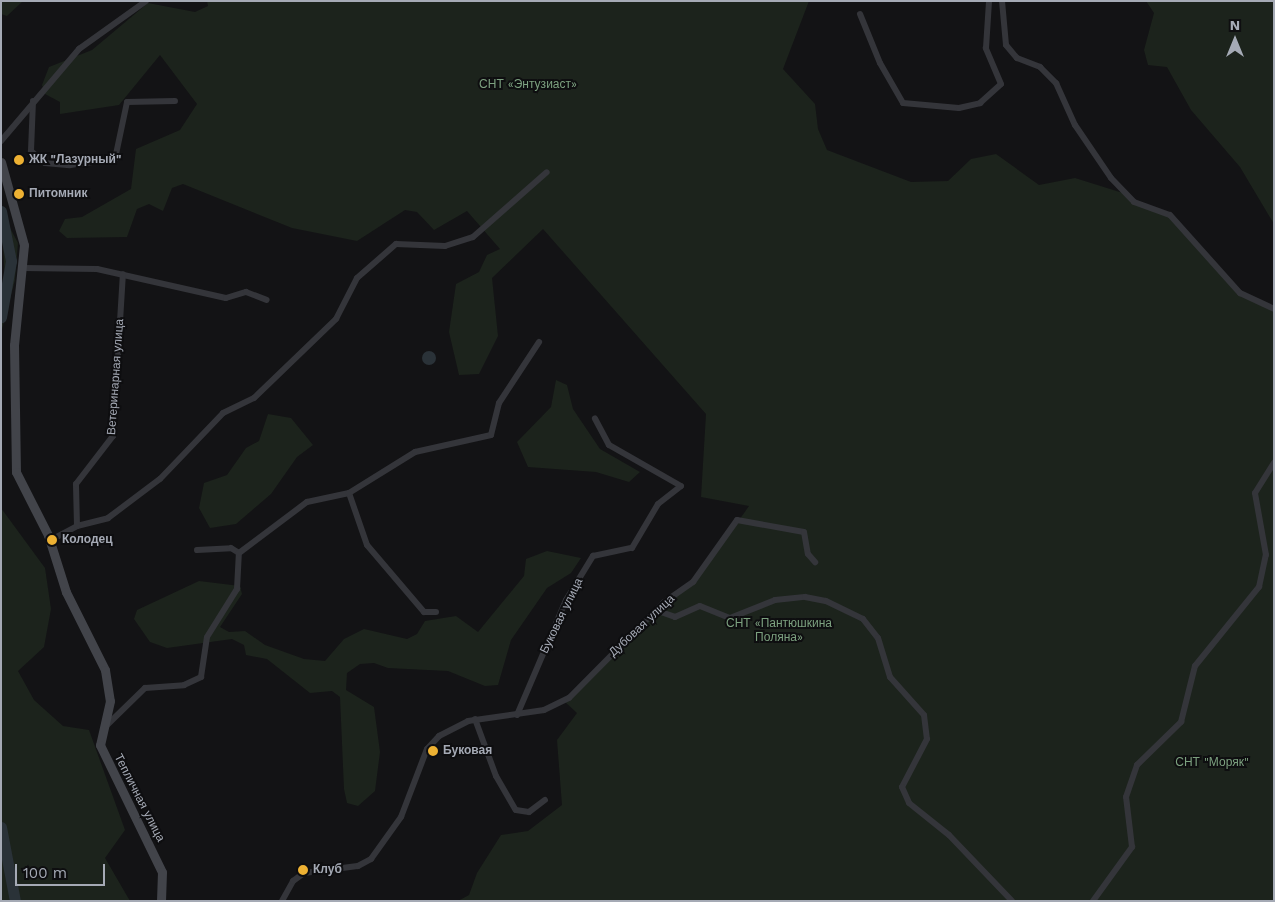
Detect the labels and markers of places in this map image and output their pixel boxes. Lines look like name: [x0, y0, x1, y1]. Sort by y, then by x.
place label: ЖК "Лазурный": [29, 153, 121, 167]
marker: ЖК "Лазурный": [13, 154, 25, 166]
place label: Питомник: [29, 187, 87, 201]
marker: Питомник: [13, 188, 25, 200]
place label: Колодец: [62, 533, 113, 547]
marker: Колодец: [46, 534, 58, 546]
place label: Буковая: [443, 744, 492, 758]
marker: Буковая: [427, 745, 439, 757]
place label: Клуб: [313, 863, 342, 877]
marker: Клуб: [297, 864, 309, 876]

